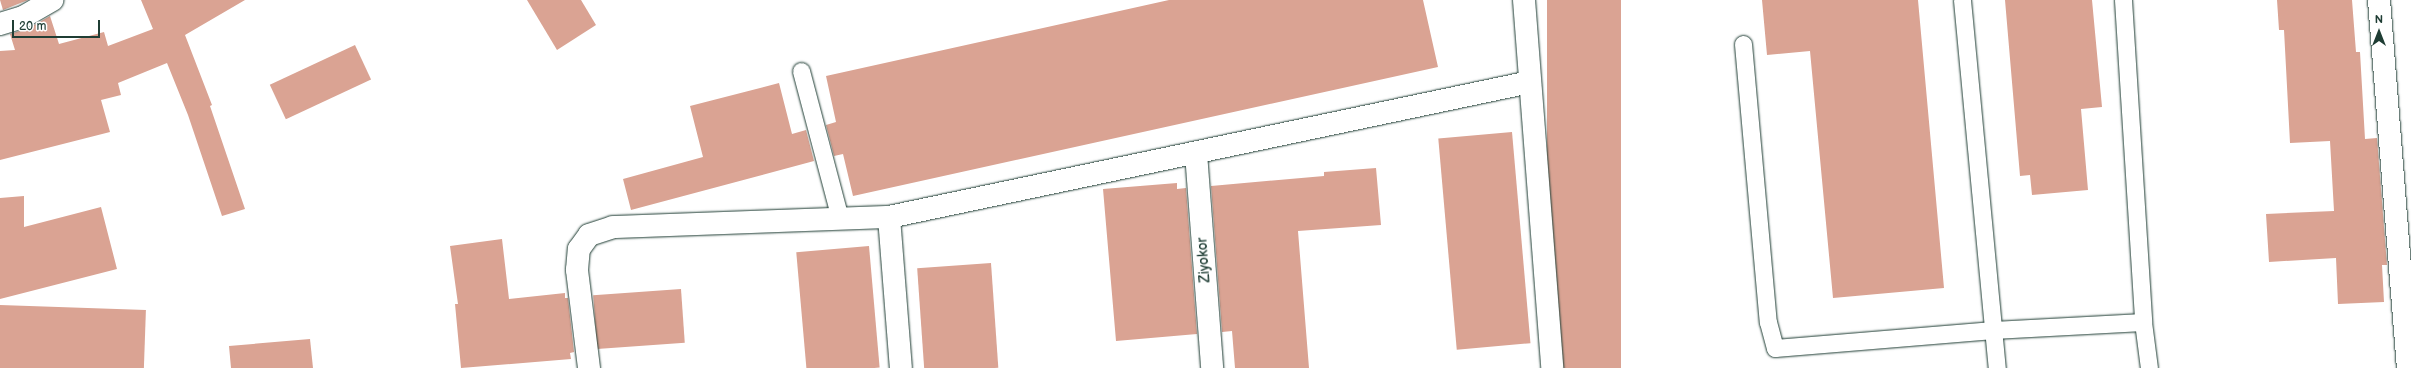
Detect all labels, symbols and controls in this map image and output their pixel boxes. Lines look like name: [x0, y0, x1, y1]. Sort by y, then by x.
scale bar: [14, 12, 102, 38]
north arrow: [2359, 12, 2399, 52]
text: N: [2375, 13, 2383, 26]
text: 20 m: [19, 19, 46, 34]
street label: Ziyokor: [1194, 237, 1214, 283]

